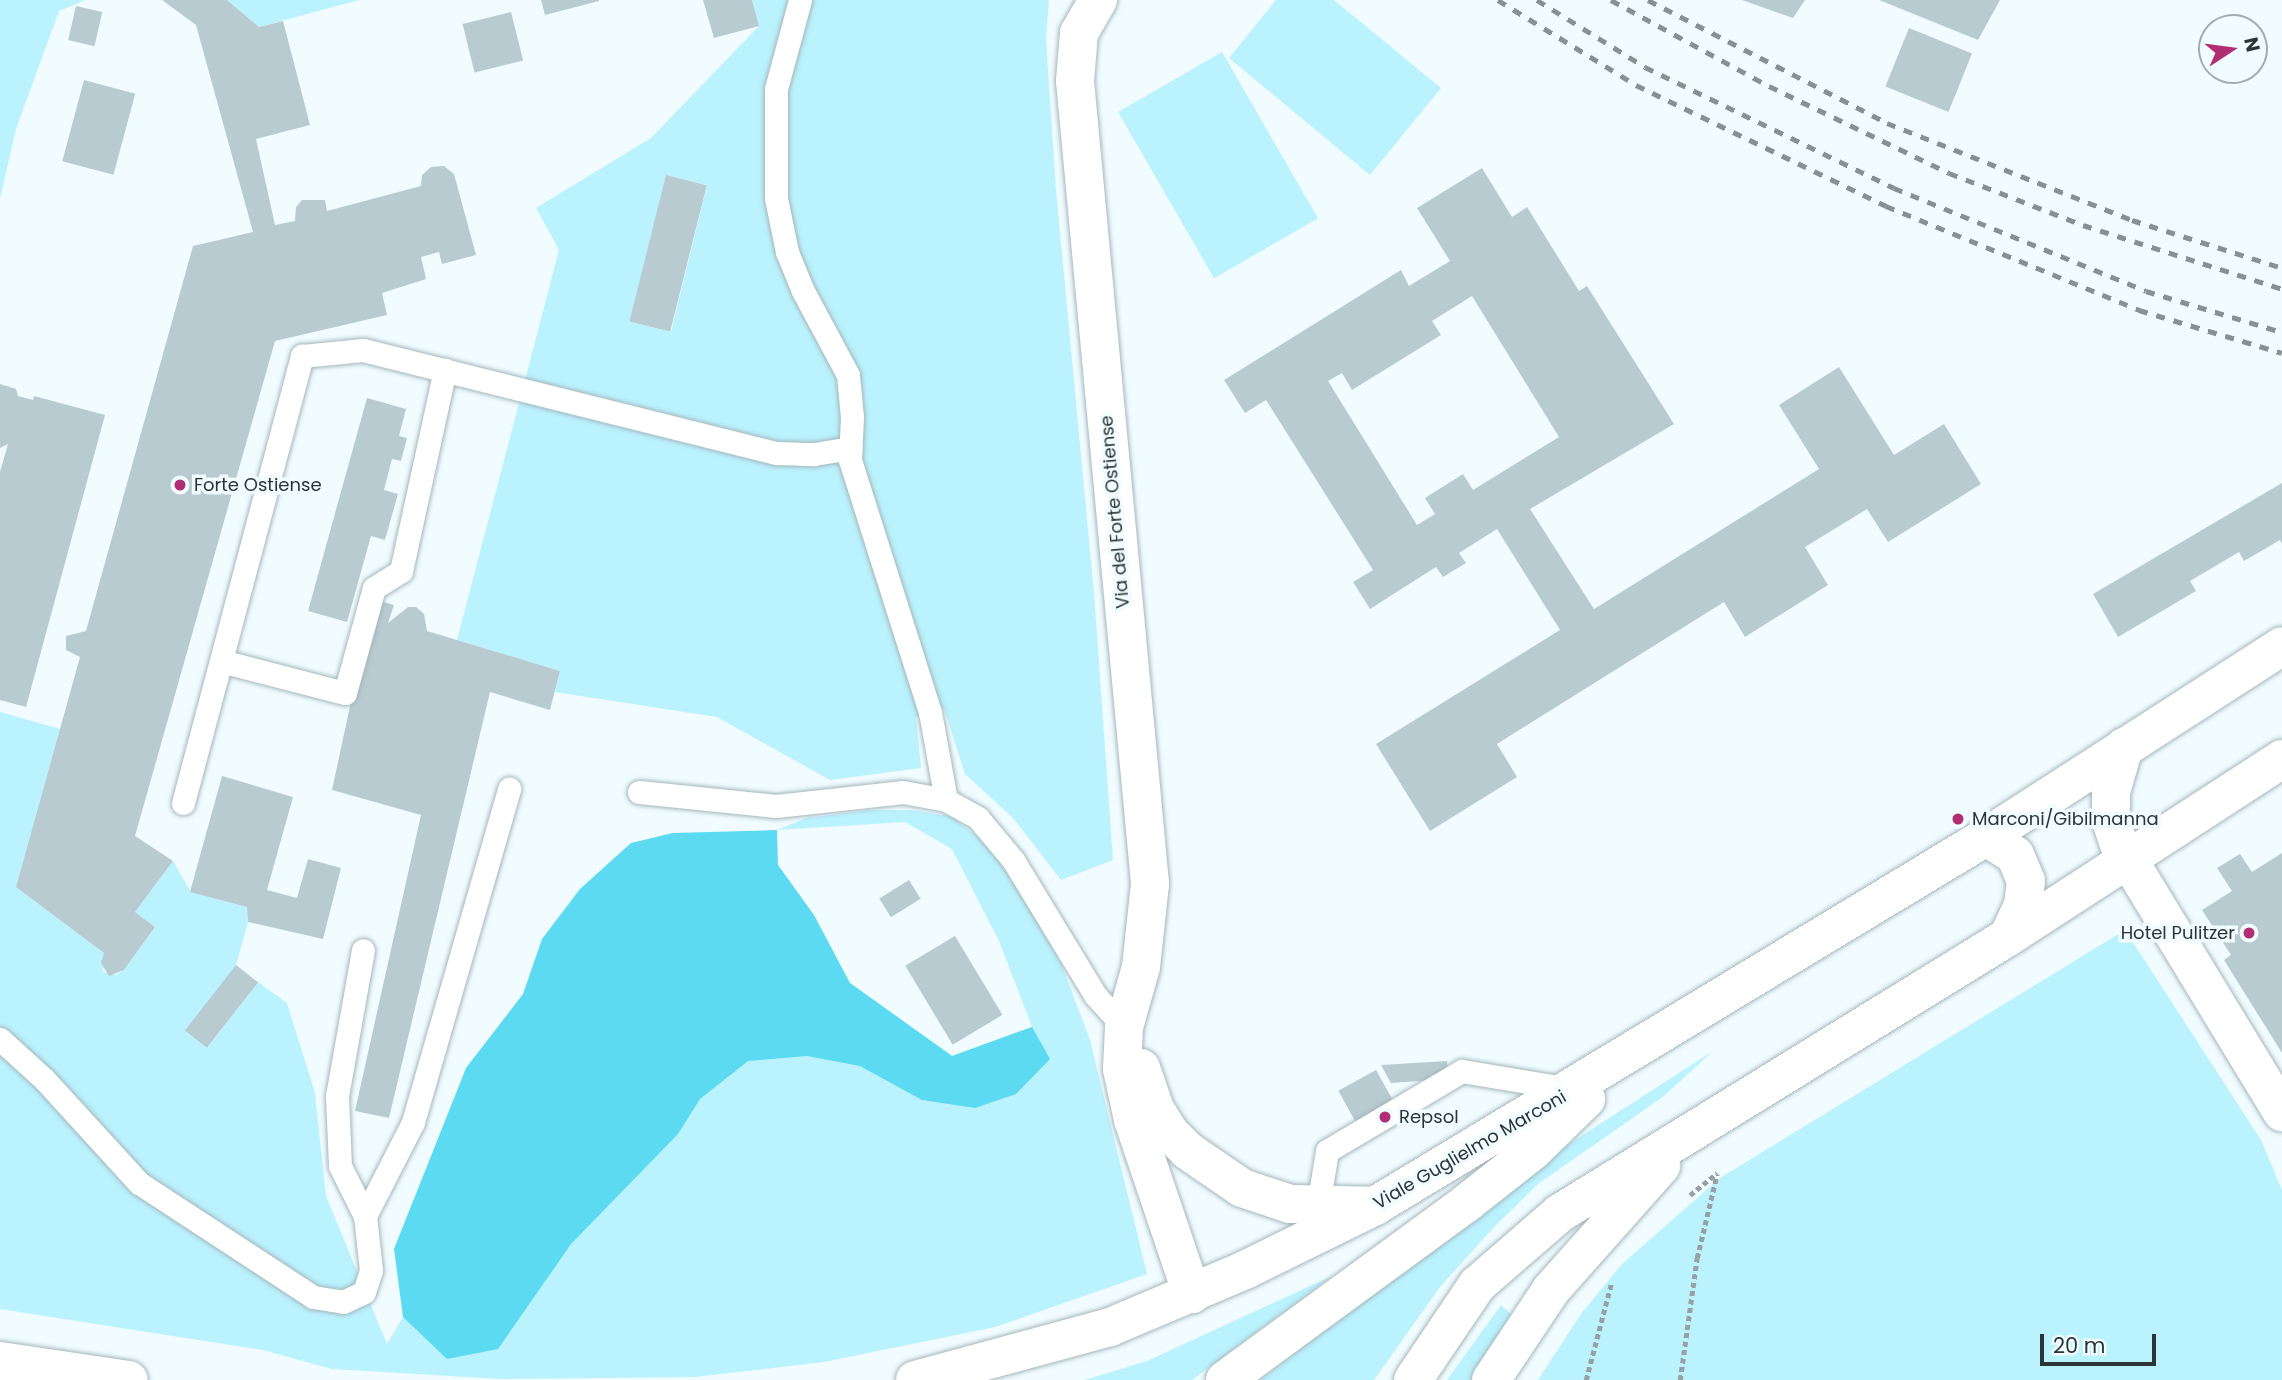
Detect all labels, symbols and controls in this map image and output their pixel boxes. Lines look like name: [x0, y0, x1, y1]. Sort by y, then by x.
north arrow: [2198, 14, 2268, 84]
text: N: [2237, 35, 2267, 55]
street label: Via del Forte Ostiense: [1096, 415, 1134, 609]
place label: Forte Ostiense: [194, 474, 322, 496]
marker: Forte Ostiense: [172, 477, 188, 493]
place label: Marconi/Gibilmanna: [1972, 808, 2159, 830]
marker: Marconi/Gibilmanna: [1950, 811, 1966, 827]
place label: Hotel Pulitzer: [2121, 922, 2235, 944]
marker: Hotel Pulitzer: [2241, 925, 2257, 941]
street label: Viale Guglielmo Marconi: [1370, 1086, 1570, 1214]
place label: Repsol: [1399, 1106, 1459, 1128]
marker: Repsol: [1377, 1109, 1393, 1125]
scale bar: [2044, 1320, 2160, 1364]
text: 20 m: [2053, 1331, 2106, 1360]

